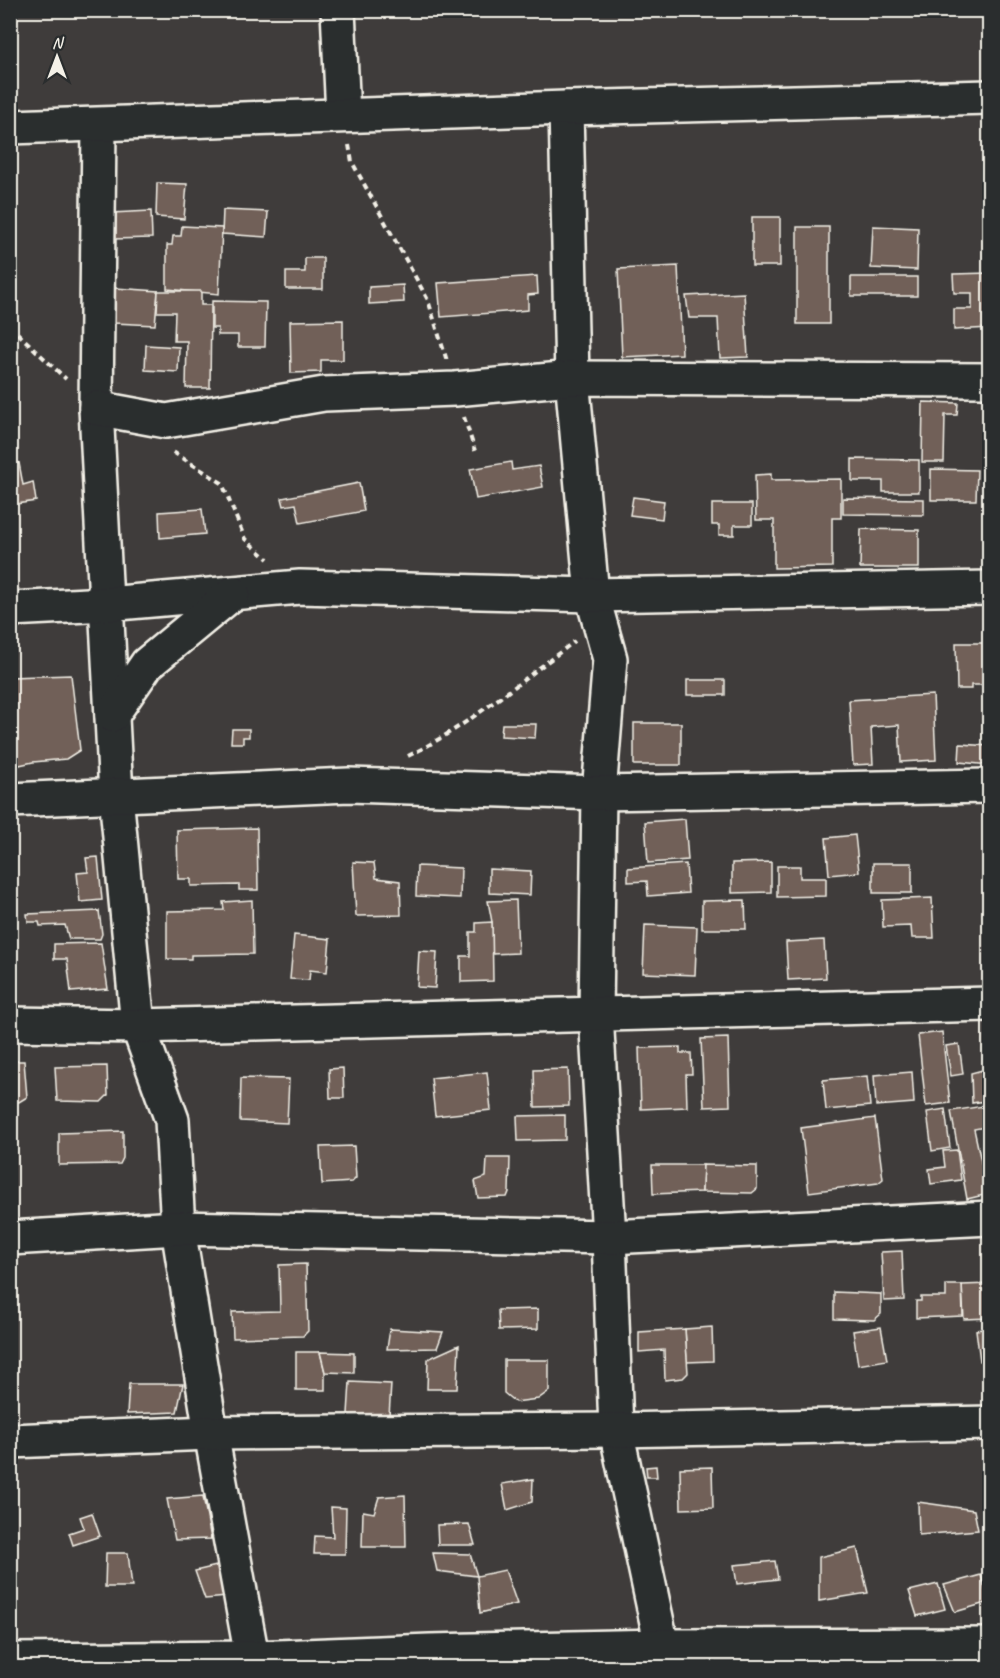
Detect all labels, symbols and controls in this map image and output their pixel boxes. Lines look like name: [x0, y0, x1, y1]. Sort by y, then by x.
north arrow: [27, 27, 87, 87]
text: N: [52, 33, 65, 53]

